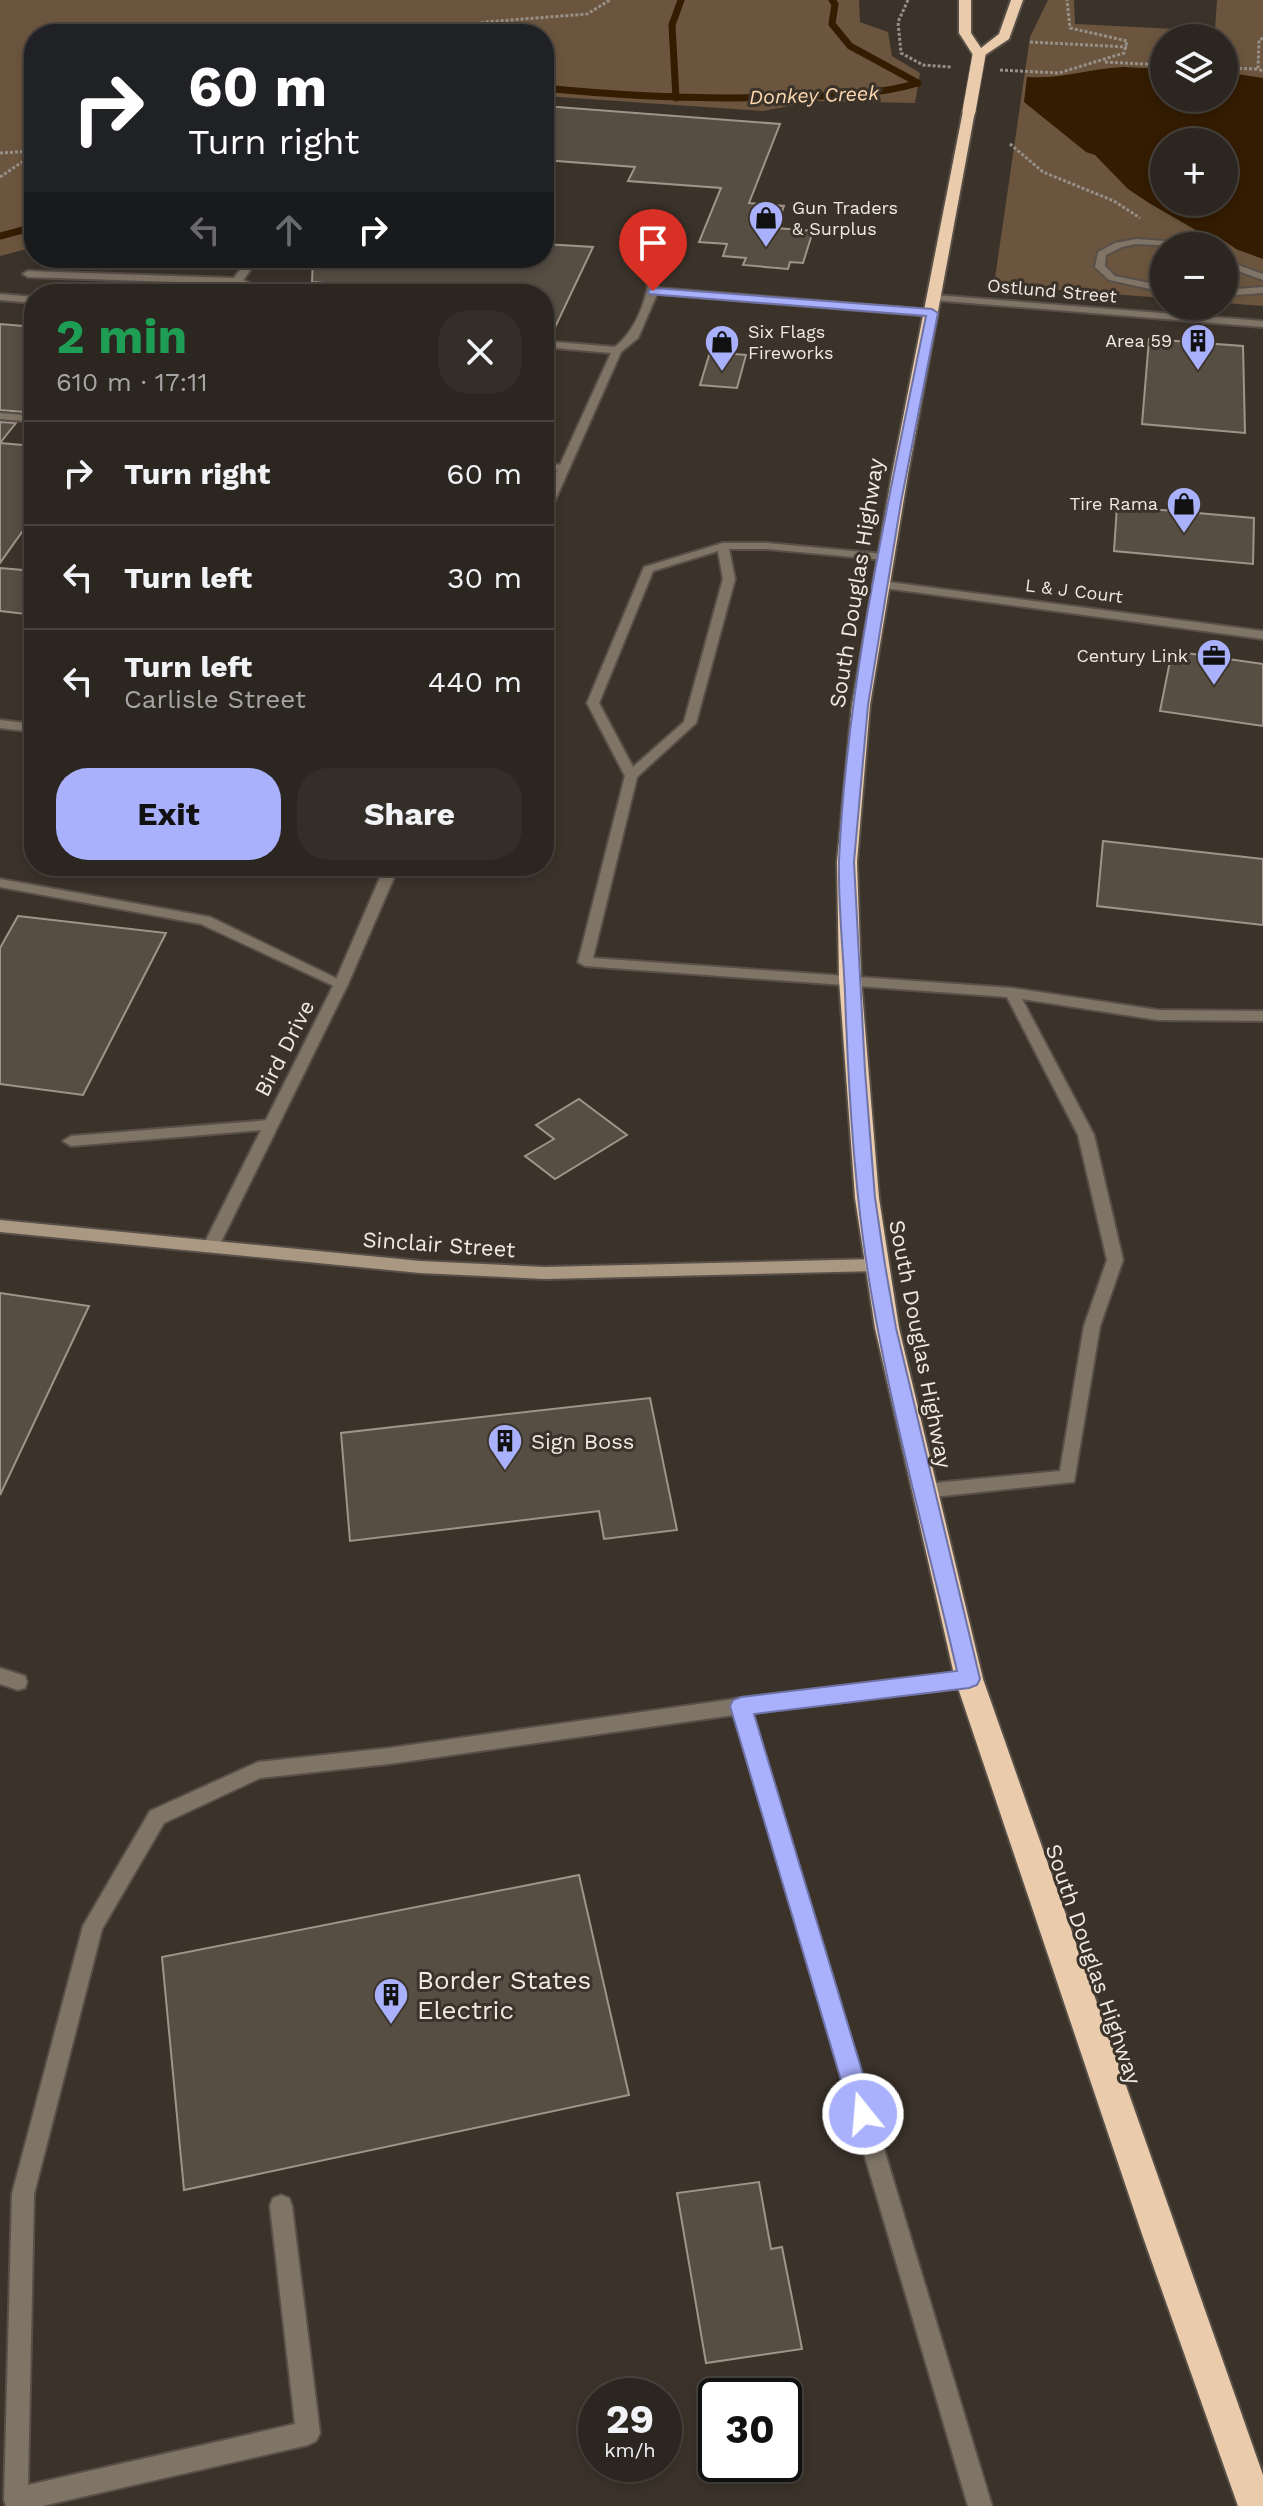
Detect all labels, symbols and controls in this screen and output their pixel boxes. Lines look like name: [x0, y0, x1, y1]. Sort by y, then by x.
map controls: [1150, 24, 1238, 320]
button: layers: [1150, 24, 1238, 112]
text: 60 m: [188, 54, 327, 120]
icon: right: [56, 56, 160, 160]
water label: Donkey Creek: [748, 81, 881, 109]
text: Turn right: [188, 121, 359, 163]
button: +: [1150, 128, 1238, 216]
place label: Gun Traders & Surplus: [792, 197, 898, 239]
shop icon: Gun Traders & Surplus: [747, 199, 785, 249]
icon: left: [183, 208, 227, 252]
icon: ahead: [267, 208, 311, 252]
icon: right: [351, 208, 395, 252]
pin: [619, 209, 687, 291]
icon: arrive: [631, 221, 675, 265]
button: −: [1150, 232, 1238, 320]
street label: Ostlund Street: [986, 274, 1118, 307]
text: 2 min: [56, 308, 187, 365]
button: close: [438, 310, 522, 394]
place label: Six Flags Fireworks: [748, 321, 833, 363]
building icon: Area 59: [1179, 322, 1217, 372]
shop icon: Six Flags Fireworks: [703, 323, 741, 373]
place label: Area 59: [1105, 330, 1172, 351]
text: 610 m · 17:11: [56, 367, 208, 397]
icon: right: [56, 451, 100, 495]
text: Turn right: [124, 456, 270, 491]
text: 60 m: [446, 456, 522, 491]
street label: South Douglas Highway: [824, 456, 889, 710]
shop icon: Tire Rama: [1165, 485, 1203, 535]
place label: Tire Rama: [1070, 493, 1158, 514]
icon: left: [56, 555, 100, 599]
text: Turn left: [124, 560, 252, 595]
text: 30 m: [447, 560, 522, 595]
street label: L & J Court: [1024, 574, 1125, 607]
office icon: Century Link: [1195, 637, 1233, 687]
place label: Century Link: [1076, 645, 1188, 666]
text: Turn left: [124, 649, 252, 684]
icon: left: [56, 659, 100, 703]
text: 440 m: [428, 664, 522, 699]
text: Carlisle Street: [124, 684, 306, 714]
button: Exit: [56, 768, 281, 860]
button: Share: [297, 768, 522, 860]
street label: Bird Drive: [250, 996, 319, 1101]
street label: South Douglas Highway: [884, 1218, 957, 1471]
street label: Sinclair Street: [362, 1227, 516, 1262]
building icon: Sign Boss: [486, 1422, 524, 1472]
place label: Sign Boss: [531, 1429, 634, 1454]
street label: South Douglas Highway: [1041, 1841, 1147, 2088]
place label: Border States Electric: [417, 1965, 591, 2025]
building icon: Border States Electric: [372, 1976, 410, 2026]
position arrow: [821, 2072, 905, 2156]
speed limit sign: 30: [698, 2378, 802, 2482]
text: 29: [606, 2396, 654, 2443]
text: km/h: [604, 2438, 656, 2462]

